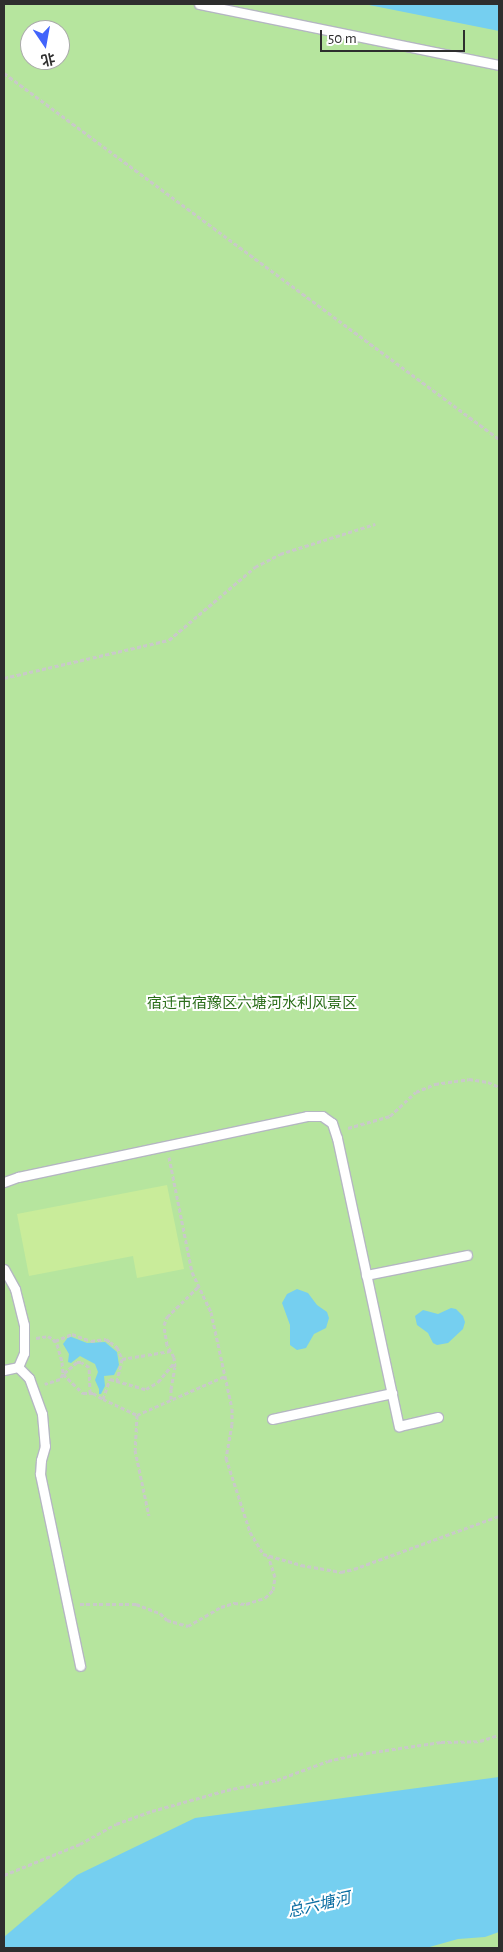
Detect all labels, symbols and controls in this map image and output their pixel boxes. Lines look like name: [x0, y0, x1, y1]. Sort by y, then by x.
north arrow: [20, 20, 70, 70]
scale bar: [323, 20, 468, 52]
text: 50 m: [328, 31, 357, 46]
text: 北: [40, 50, 56, 67]
park label: 宿迁市宿豫区六塘河水利风景区: [147, 995, 357, 1013]
water label: 总六塘河: [286, 1888, 352, 1922]

